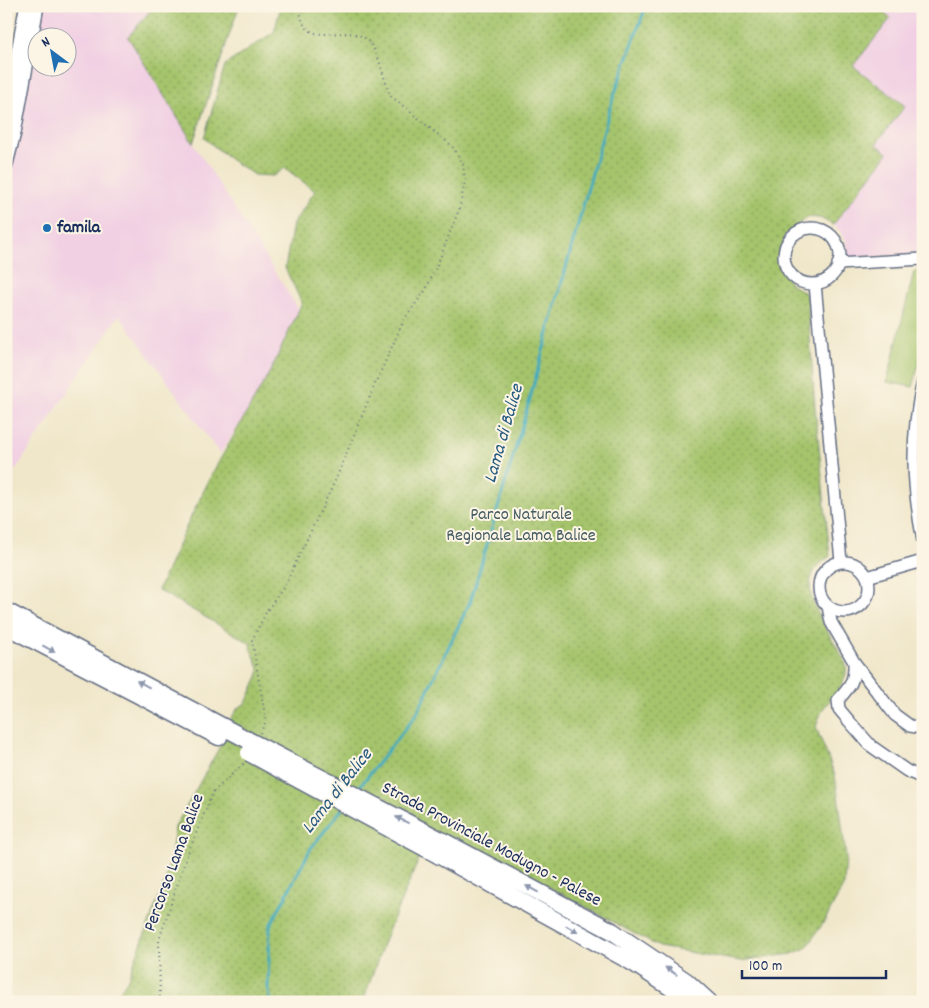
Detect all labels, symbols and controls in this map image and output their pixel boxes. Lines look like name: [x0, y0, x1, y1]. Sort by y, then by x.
north arrow: [28, 28, 78, 78]
text: N: [38, 32, 54, 53]
place label: famila: [56, 216, 101, 241]
marker: famila: [41, 222, 53, 234]
water label: Lama di Balice: [478, 380, 532, 487]
park label: Parco Naturale Regionale Lama Balice: [446, 503, 596, 549]
one-way arrow: [42, 645, 57, 653]
one-way arrow: [136, 680, 150, 688]
water label: Lama di Balice: [296, 742, 381, 840]
street label: Strada Provinciale Modugno - Palese: [377, 776, 605, 914]
street label: Percorso Lama Balice: [138, 791, 212, 935]
one-way arrow: [394, 816, 409, 824]
one-way arrow: [525, 884, 538, 893]
one-way arrow: [565, 925, 580, 933]
scale bar: [742, 948, 885, 980]
text: 100 m: [749, 956, 782, 978]
one-way arrow: [665, 966, 678, 976]

